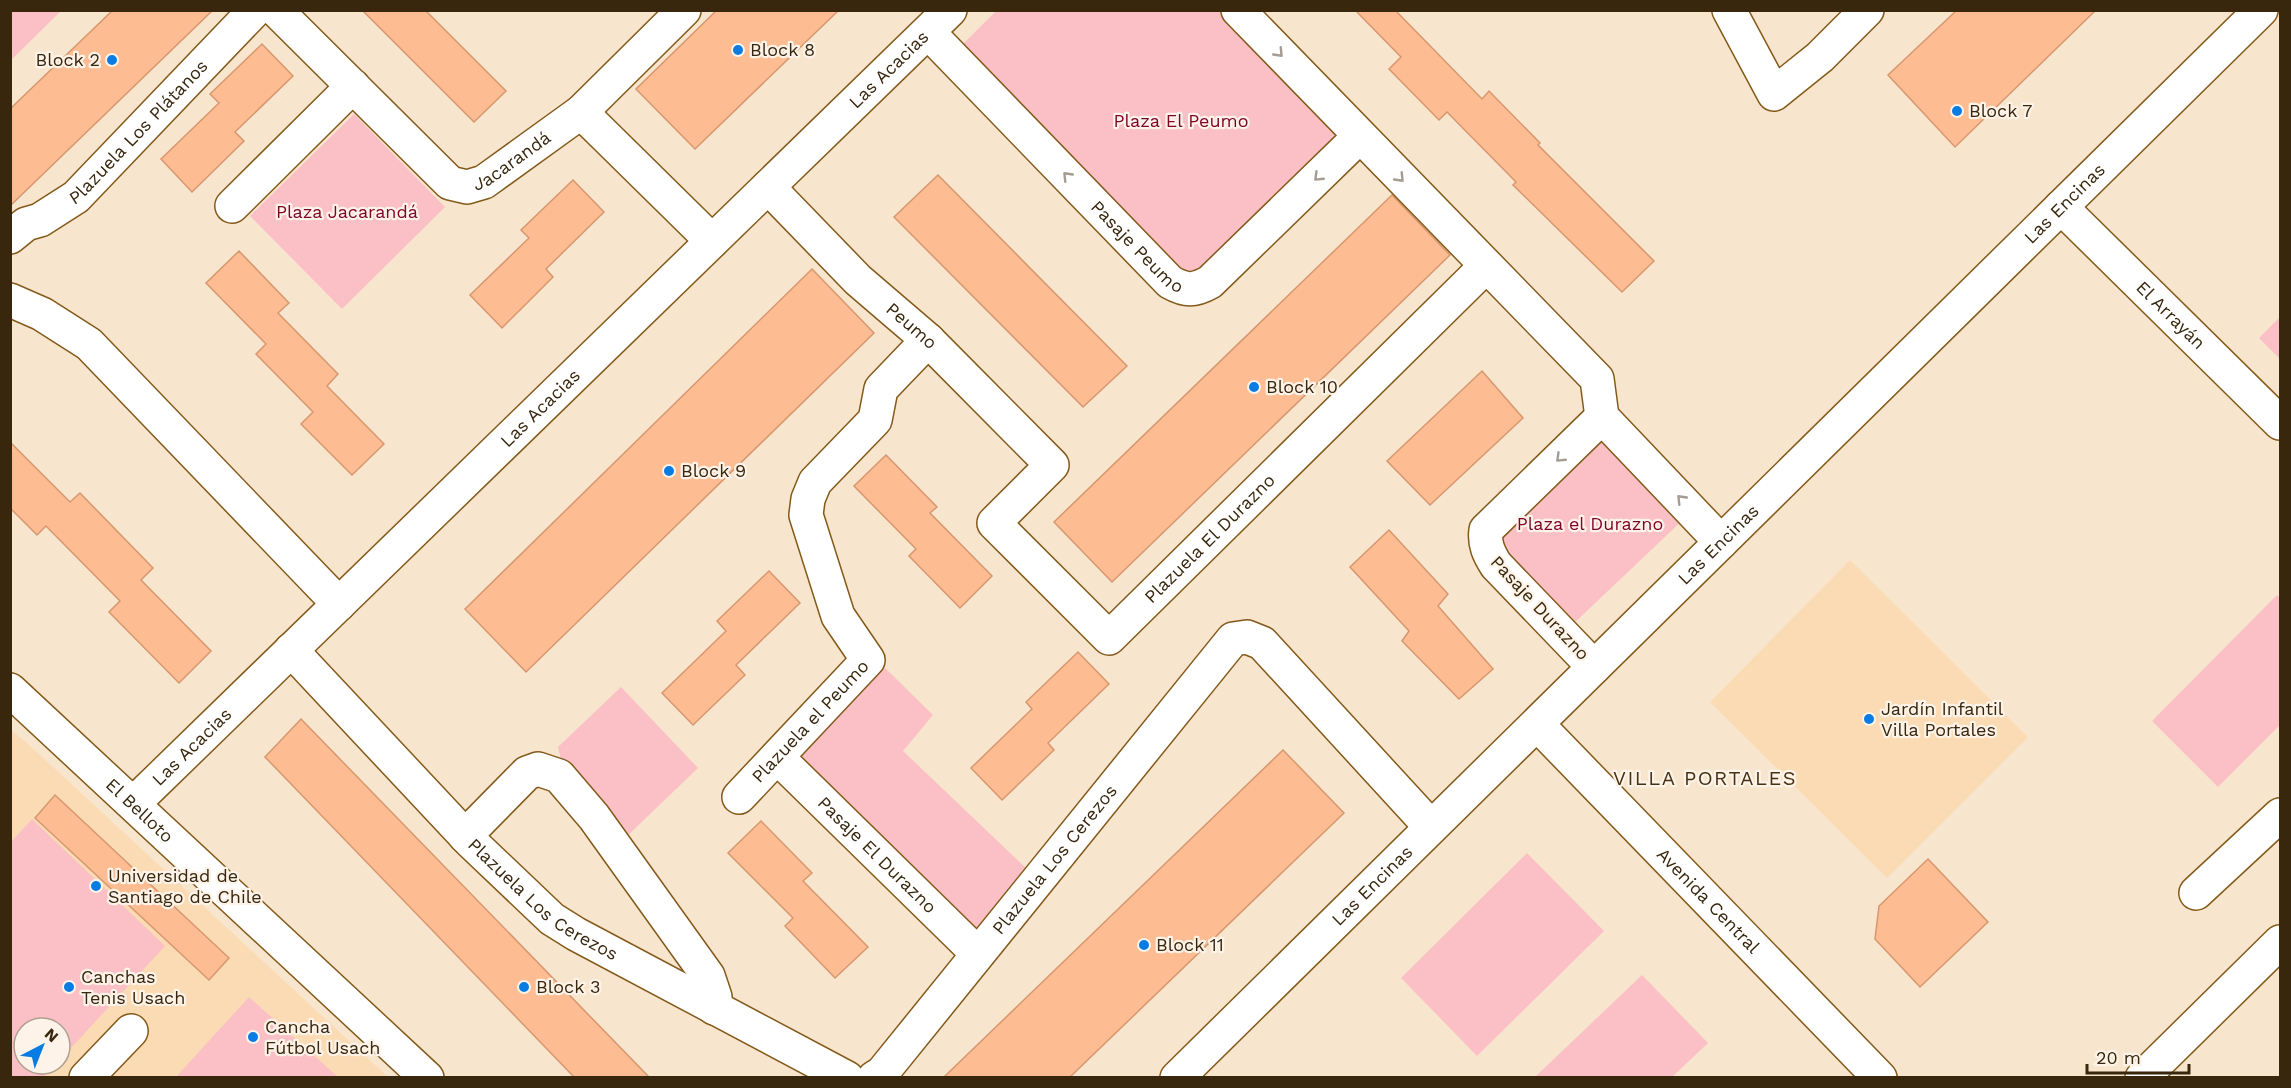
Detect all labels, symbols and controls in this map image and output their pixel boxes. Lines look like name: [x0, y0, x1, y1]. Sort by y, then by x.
street label: Las Acacias: [844, 26, 933, 112]
place label: Block 8: [750, 39, 815, 60]
marker: Block 8: [731, 43, 745, 57]
one-way arrow: [1272, 46, 1283, 56]
place label: Block 2: [35, 49, 100, 70]
marker: Block 2: [105, 53, 119, 67]
street label: Plazuela Los Plátanos: [65, 55, 212, 209]
place label: Block 7: [1969, 100, 2032, 121]
marker: Block 7: [1950, 104, 1964, 118]
park label: Plaza El Peumo: [1114, 110, 1248, 131]
street label: Jacarandá: [471, 126, 554, 195]
street label: Las Encinas: [2019, 159, 2109, 247]
one-way arrow: [1314, 170, 1324, 181]
one-way arrow: [1393, 171, 1404, 182]
one-way arrow: [1063, 172, 1074, 183]
street label: Pasaje Peumo: [1087, 196, 1187, 297]
park label: Plaza Jacarandá: [276, 201, 418, 222]
street label: El Arrayán: [2132, 276, 2210, 353]
street label: Peumo: [882, 298, 942, 353]
street label: Las Acacias: [496, 365, 584, 451]
place label: Block 10: [1266, 376, 1338, 397]
marker: Block 10: [1247, 380, 1261, 394]
one-way arrow: [1556, 451, 1567, 462]
place label: Block 9: [681, 460, 746, 481]
marker: Block 9: [662, 464, 676, 478]
street label: Plazuela El Durazno: [1140, 469, 1279, 607]
one-way arrow: [1677, 496, 1688, 507]
street label: Las Encinas: [1673, 500, 1763, 589]
park label: Plaza el Durazno: [1517, 513, 1663, 534]
street label: Pasaje Durazno: [1487, 551, 1594, 664]
street label: Plazuela el Peumo: [747, 655, 873, 787]
place label: Jardín Infantil Villa Portales: [1881, 698, 2004, 740]
street label: Las Acacias: [147, 703, 236, 790]
marker: Jardín Infantil Villa Portales: [1862, 712, 1876, 726]
district label: VILLA PORTALES: [1613, 766, 1797, 790]
street label: El Belloto: [102, 774, 178, 847]
street label: Plazuela Los Cerezos: [988, 780, 1121, 938]
street label: Pasaje El Durazno: [814, 792, 941, 917]
street label: Plazuela Los Cerezos: [464, 834, 622, 964]
street label: Las Encinas: [1327, 841, 1417, 930]
street label: Avenida Central: [1653, 843, 1765, 958]
place label: Universidad de Santiago de Chile: [108, 865, 262, 907]
marker: Universidad de Santiago de Chile: [89, 879, 103, 893]
place label: Block 11: [1156, 934, 1224, 955]
marker: Block 11: [1137, 938, 1151, 952]
place label: Canchas Tenis Usach: [81, 966, 185, 1008]
place label: Block 3: [536, 976, 601, 997]
marker: Canchas Tenis Usach: [62, 980, 76, 994]
marker: Block 3: [517, 980, 531, 994]
north arrow: [12, 1016, 72, 1076]
place label: Cancha Fútbol Usach: [265, 1016, 380, 1058]
text: N: [41, 1024, 62, 1046]
marker: Cancha Fútbol Usach: [246, 1030, 260, 1044]
scale bar: [2087, 1037, 2189, 1075]
text: 20 m: [2096, 1047, 2141, 1068]

